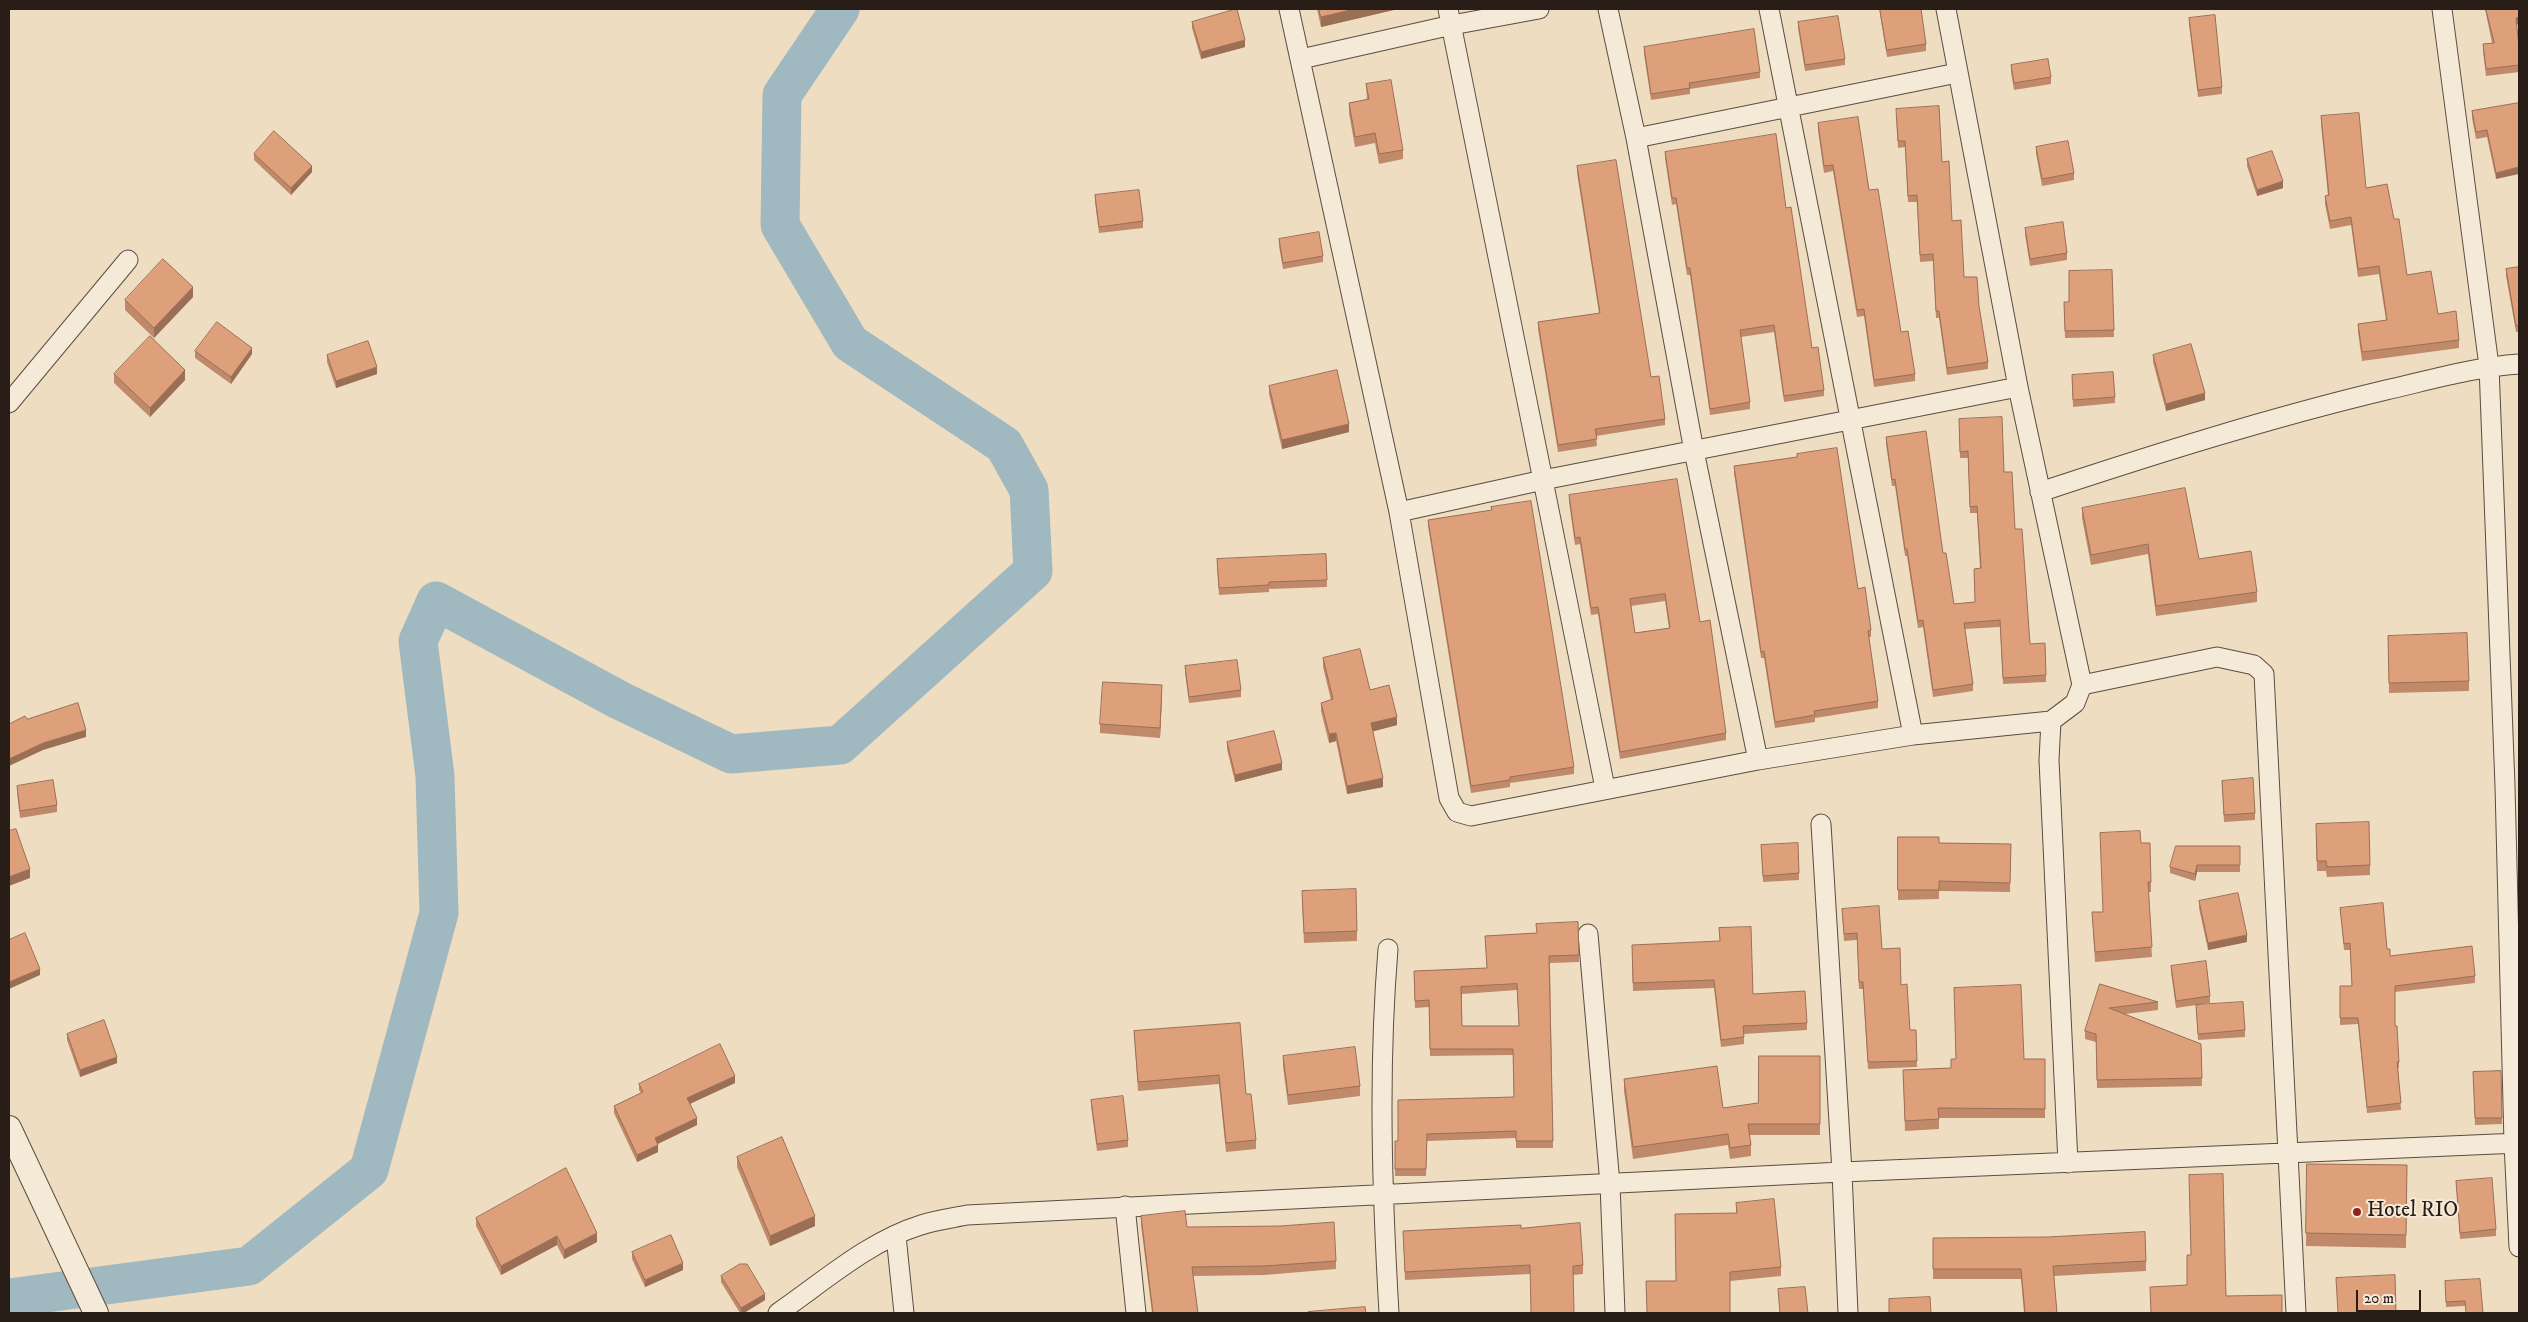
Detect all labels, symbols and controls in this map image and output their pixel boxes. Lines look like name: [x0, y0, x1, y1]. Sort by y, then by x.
place label: Hotel RIO: [2367, 1199, 2458, 1225]
marker: Hotel RIO: [2351, 1206, 2363, 1218]
scale bar: [2358, 1280, 2423, 1312]
text: 20 m: [2364, 1289, 2394, 1308]

